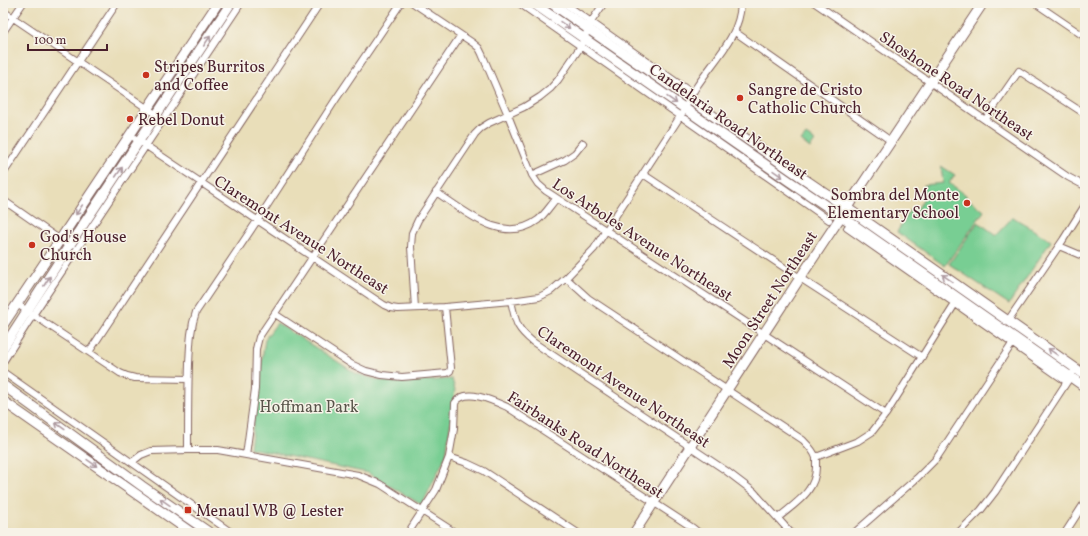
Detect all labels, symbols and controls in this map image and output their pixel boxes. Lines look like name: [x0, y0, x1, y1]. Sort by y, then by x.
one-way arrow: [559, 21, 570, 29]
scale bar: [28, 26, 107, 52]
street label: Shoshone Road Northeast: [874, 27, 1038, 147]
text: 100 m: [34, 33, 67, 49]
one-way arrow: [202, 35, 211, 46]
place label: Stripes Burritos and Coffee: [154, 57, 265, 97]
street label: Candelaria Road Northeast: [644, 59, 812, 186]
marker: Stripes Burritos and Coffee: [141, 70, 151, 80]
place label: Sangre de Cristo Catholic Church: [748, 80, 863, 120]
marker: Sangre de Cristo Catholic Church: [735, 93, 745, 103]
one-way arrow: [666, 96, 677, 104]
place label: Rebel Donut: [138, 110, 225, 132]
marker: Rebel Donut: [125, 114, 135, 124]
one-way arrow: [115, 167, 123, 178]
one-way arrow: [773, 170, 784, 178]
street label: Claremont Avenue Northeast: [209, 171, 393, 301]
street label: Los Arboles Avenue Northeast: [548, 174, 737, 308]
place label: Sombra del Monte Elementary School: [827, 185, 959, 225]
marker: Sombra del Monte Elementary School: [962, 198, 972, 208]
one-way arrow: [75, 204, 83, 215]
place label: God's House Church: [40, 227, 126, 267]
street label: Moon Street Northeast: [718, 227, 824, 373]
marker: God's House Church: [27, 240, 37, 250]
one-way arrow: [941, 274, 952, 282]
one-way arrow: [43, 275, 51, 286]
street label: Claremont Avenue Northeast: [532, 321, 714, 454]
one-way arrow: [1048, 348, 1059, 356]
street label: Fairbanks Road Northeast: [502, 387, 668, 505]
park label: Hoffman Park: [260, 397, 359, 419]
one-way arrow: [54, 422, 65, 430]
one-way arrow: [87, 459, 98, 467]
one-way arrow: [160, 498, 171, 506]
place label: Menaul WB @ Lester: [196, 501, 344, 523]
marker: Menaul WB @ Lester: [183, 505, 193, 515]

